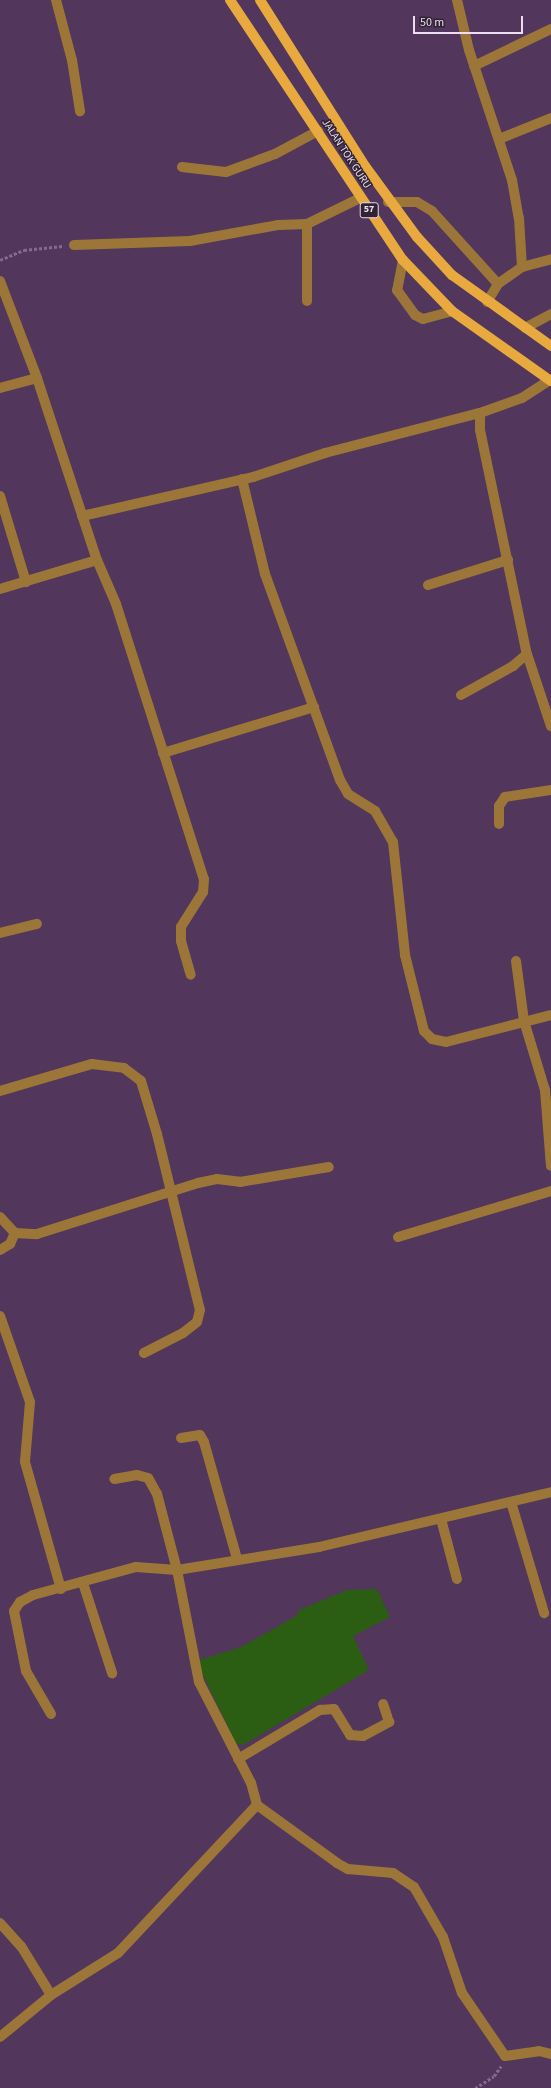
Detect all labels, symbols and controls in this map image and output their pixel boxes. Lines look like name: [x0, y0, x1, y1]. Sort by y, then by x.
scale bar: [415, 8, 525, 34]
text: 50 m: [420, 14, 444, 31]
street label: JALAN TOK GURU: [319, 117, 373, 191]
road number: 57: [359, 202, 379, 218]

